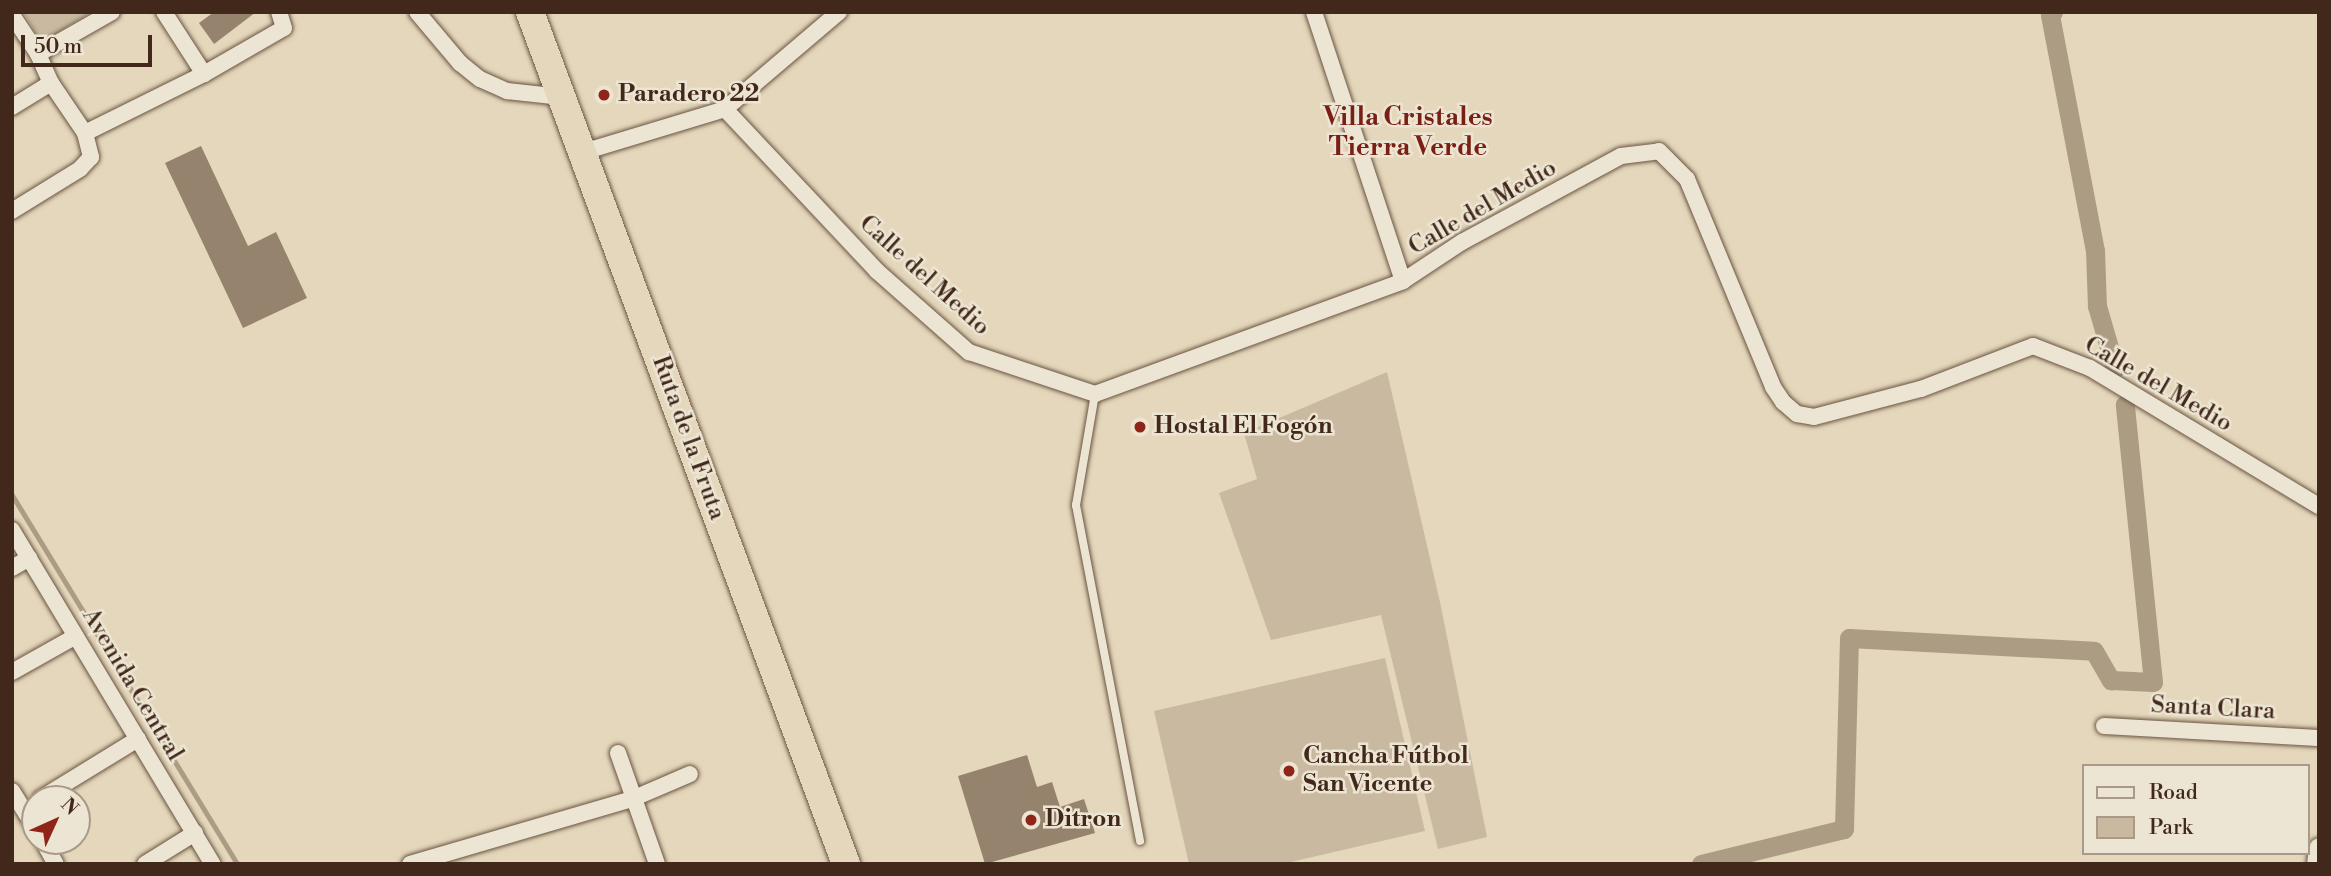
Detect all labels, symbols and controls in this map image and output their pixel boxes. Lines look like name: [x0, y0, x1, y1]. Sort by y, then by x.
scale bar: [24, 21, 156, 65]
text: 50 m: [34, 34, 82, 60]
place label: Paradero 22: [618, 81, 760, 109]
marker: Paradero 22: [596, 87, 612, 103]
district label: Villa Cristales Tierra Verde: [1323, 102, 1493, 164]
street label: Calle del Medio: [1404, 154, 1562, 262]
street label: Calle del Medio: [853, 210, 995, 342]
street label: Calle del Medio: [2079, 331, 2237, 439]
street label: Ruta de la Fruta: [645, 352, 731, 524]
place label: Hostal El Fogón: [1154, 413, 1332, 441]
marker: Hostal El Fogón: [1132, 419, 1148, 435]
street label: Avenida Central: [75, 603, 189, 767]
street label: Santa Clara: [2150, 691, 2276, 727]
place label: Cancha Fútbol San Vicente: [1303, 743, 1469, 799]
marker: Cancha Fútbol San Vicente: [1281, 763, 1297, 779]
legend: [2082, 764, 2310, 855]
text: Road: [2149, 780, 2198, 806]
north arrow: [21, 785, 91, 855]
text: N: [56, 793, 83, 820]
place label: Ditron: [1045, 806, 1121, 834]
marker: Ditron: [1023, 812, 1039, 828]
text: Park: [2149, 815, 2193, 841]

